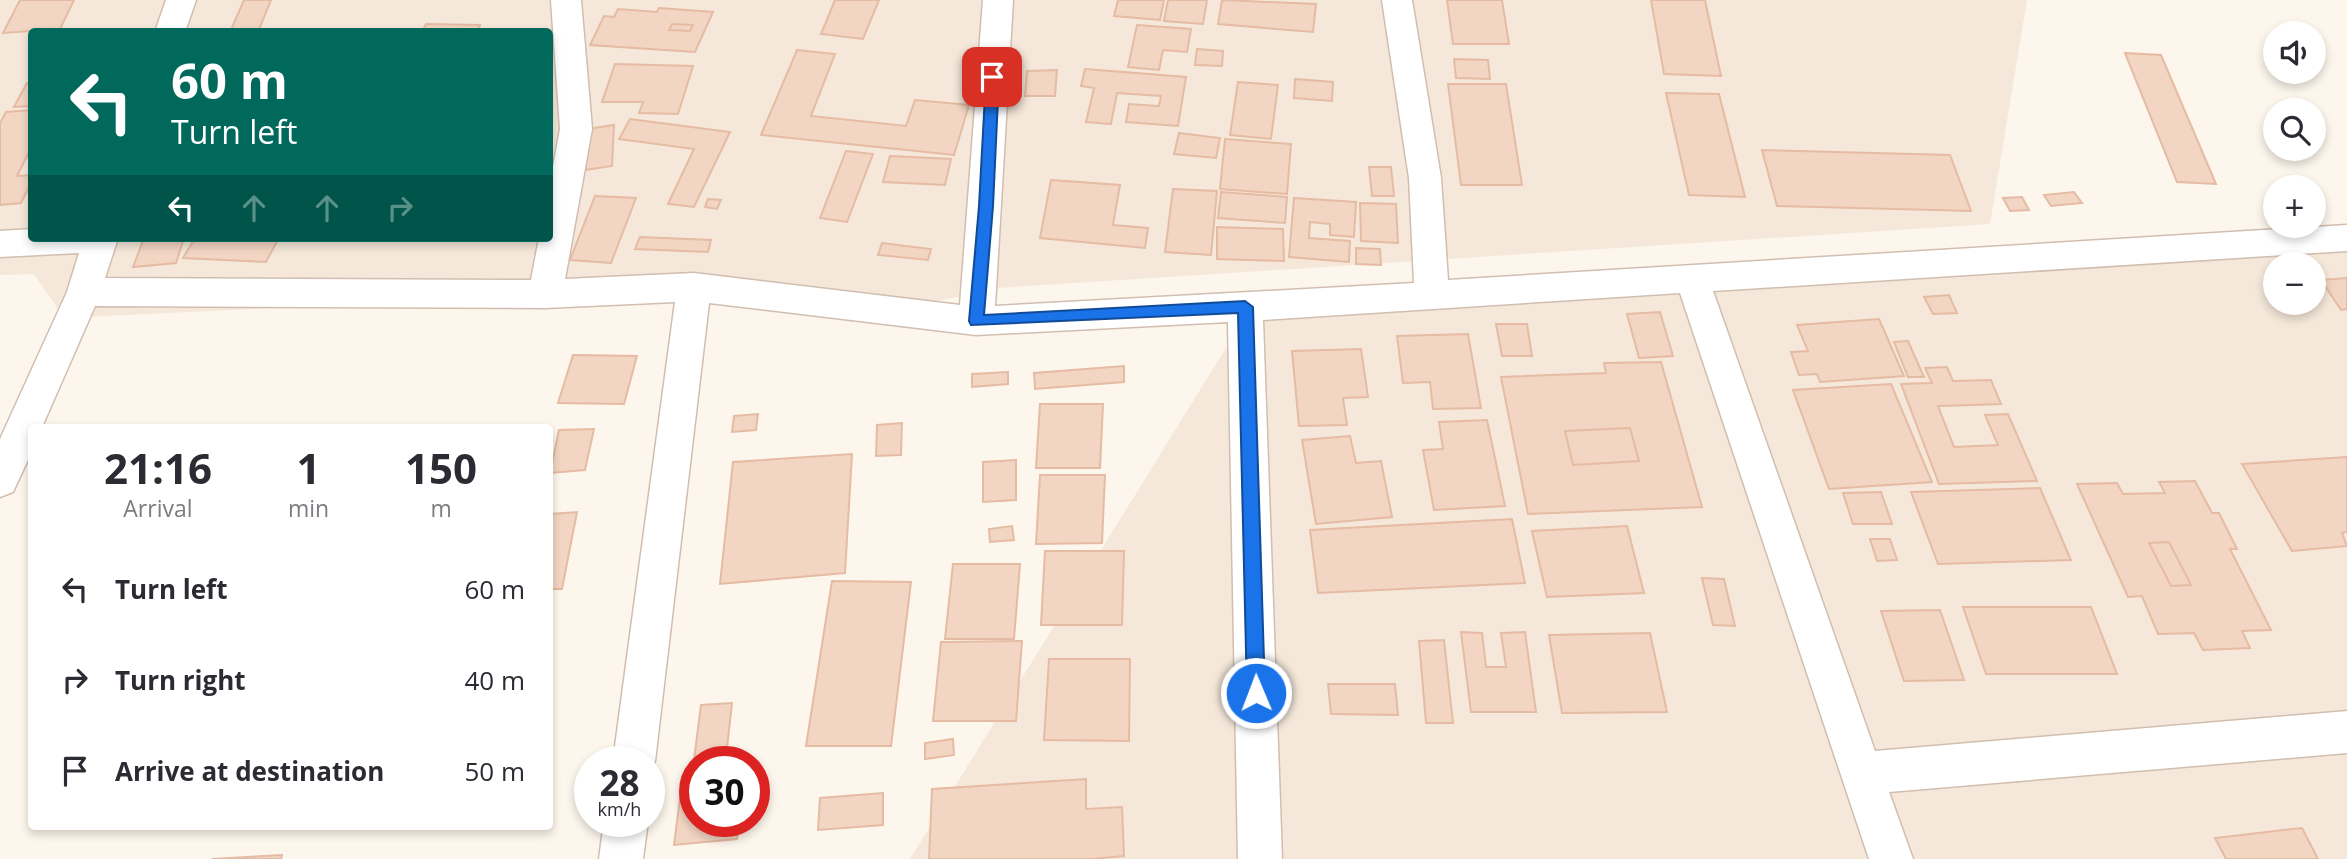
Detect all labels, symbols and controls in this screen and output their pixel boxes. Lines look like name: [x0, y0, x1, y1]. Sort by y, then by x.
map controls: [2263, 21, 2326, 315]
button: sound: [2263, 21, 2326, 84]
text: 60 m: [171, 47, 288, 113]
pin: [962, 47, 1022, 107]
icon: left: [56, 56, 147, 147]
icon: arrive: [973, 58, 1011, 96]
button: search: [2263, 98, 2326, 161]
text: Turn left: [171, 110, 297, 153]
button: +: [2263, 175, 2326, 238]
icon: left: [162, 189, 200, 227]
icon: ahead: [235, 189, 273, 227]
icon: ahead: [308, 189, 346, 227]
icon: right: [381, 189, 419, 227]
button: −: [2263, 252, 2326, 315]
text: 21:16: [104, 439, 212, 496]
text: 1: [296, 439, 321, 496]
text: 150: [405, 439, 477, 496]
text: Arrival: [123, 492, 193, 524]
text: min: [288, 492, 329, 524]
text: m: [430, 492, 452, 524]
icon: left: [56, 570, 94, 608]
text: Turn left: [115, 571, 227, 607]
text: 60 m: [464, 571, 525, 607]
position arrow: [1219, 656, 1293, 730]
icon: right: [56, 661, 94, 699]
text: Turn right: [115, 662, 246, 698]
text: 40 m: [464, 662, 525, 698]
speed limit sign: 30: [679, 746, 770, 837]
icon: arrive: [56, 752, 94, 790]
text: Arrive at destination: [115, 753, 384, 789]
text: 50 m: [464, 753, 525, 789]
text: 28: [599, 759, 640, 806]
text: km/h: [598, 797, 641, 821]

